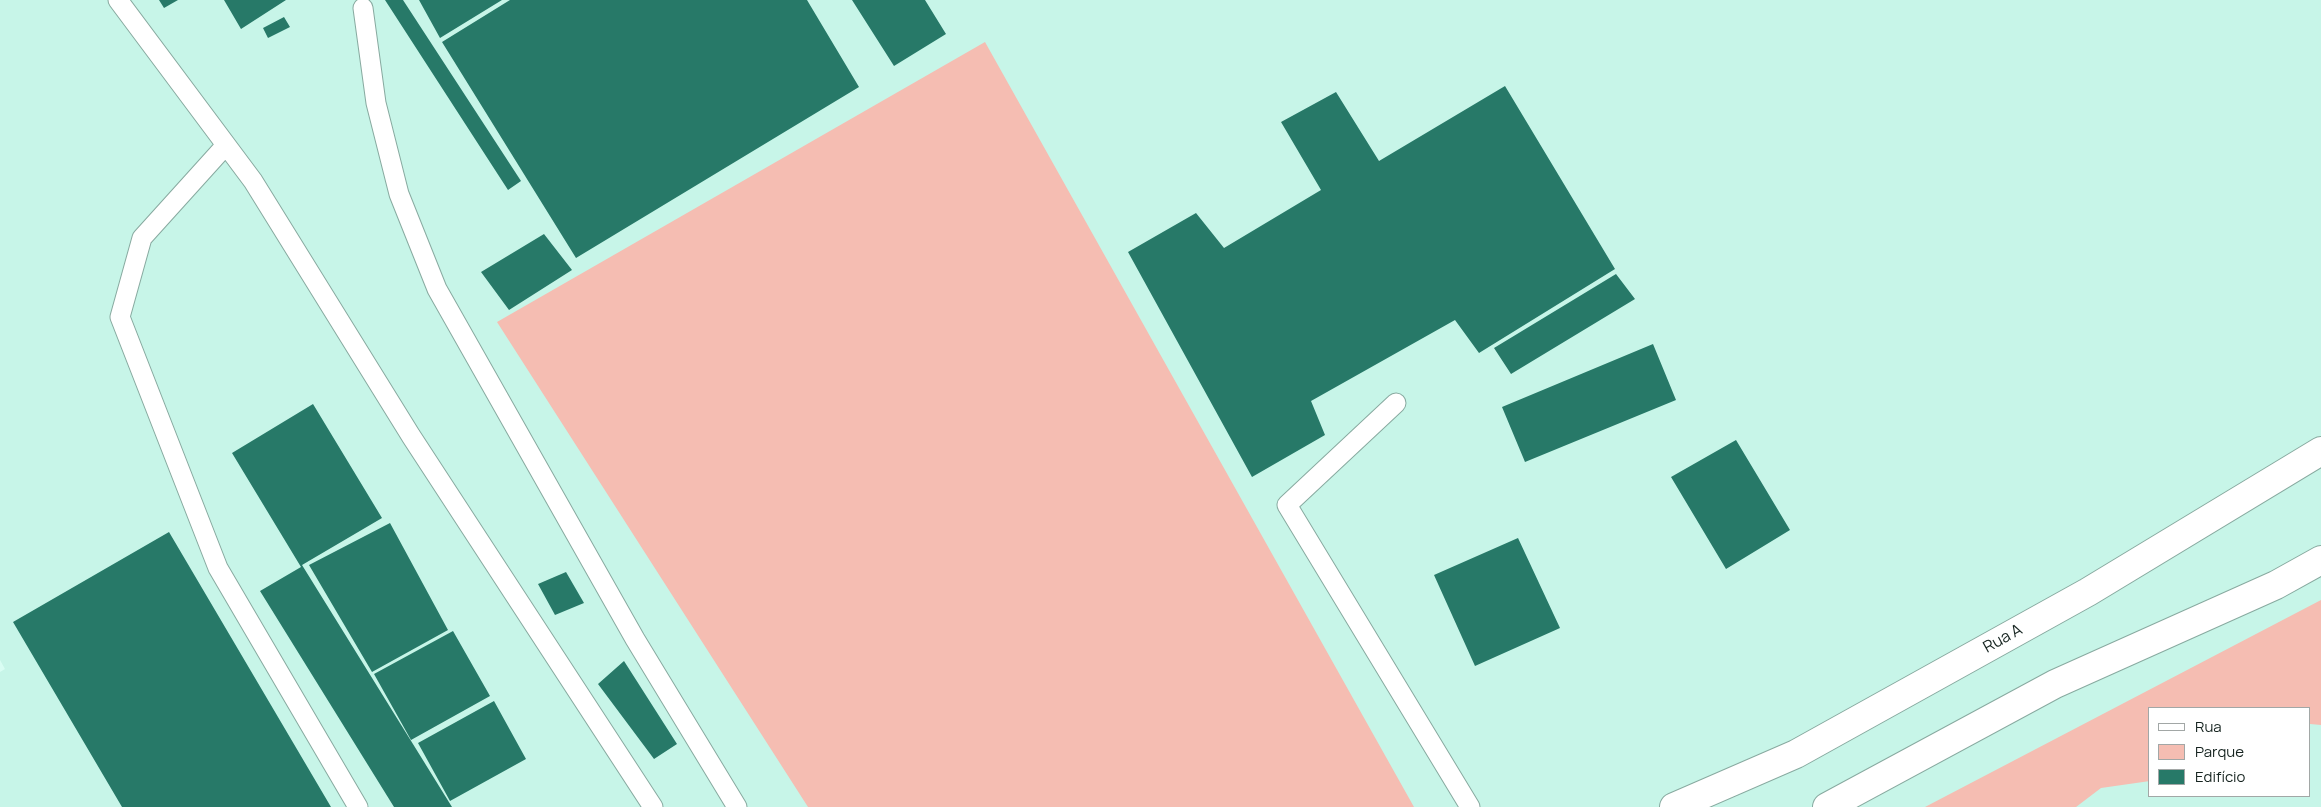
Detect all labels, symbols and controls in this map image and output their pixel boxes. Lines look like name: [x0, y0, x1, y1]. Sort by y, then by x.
street label: Rua A: [1980, 620, 2026, 658]
legend: [2148, 707, 2311, 797]
text: Rua: [2195, 716, 2222, 737]
text: Parque: [2195, 741, 2244, 762]
text: Edifício: [2195, 766, 2245, 787]

